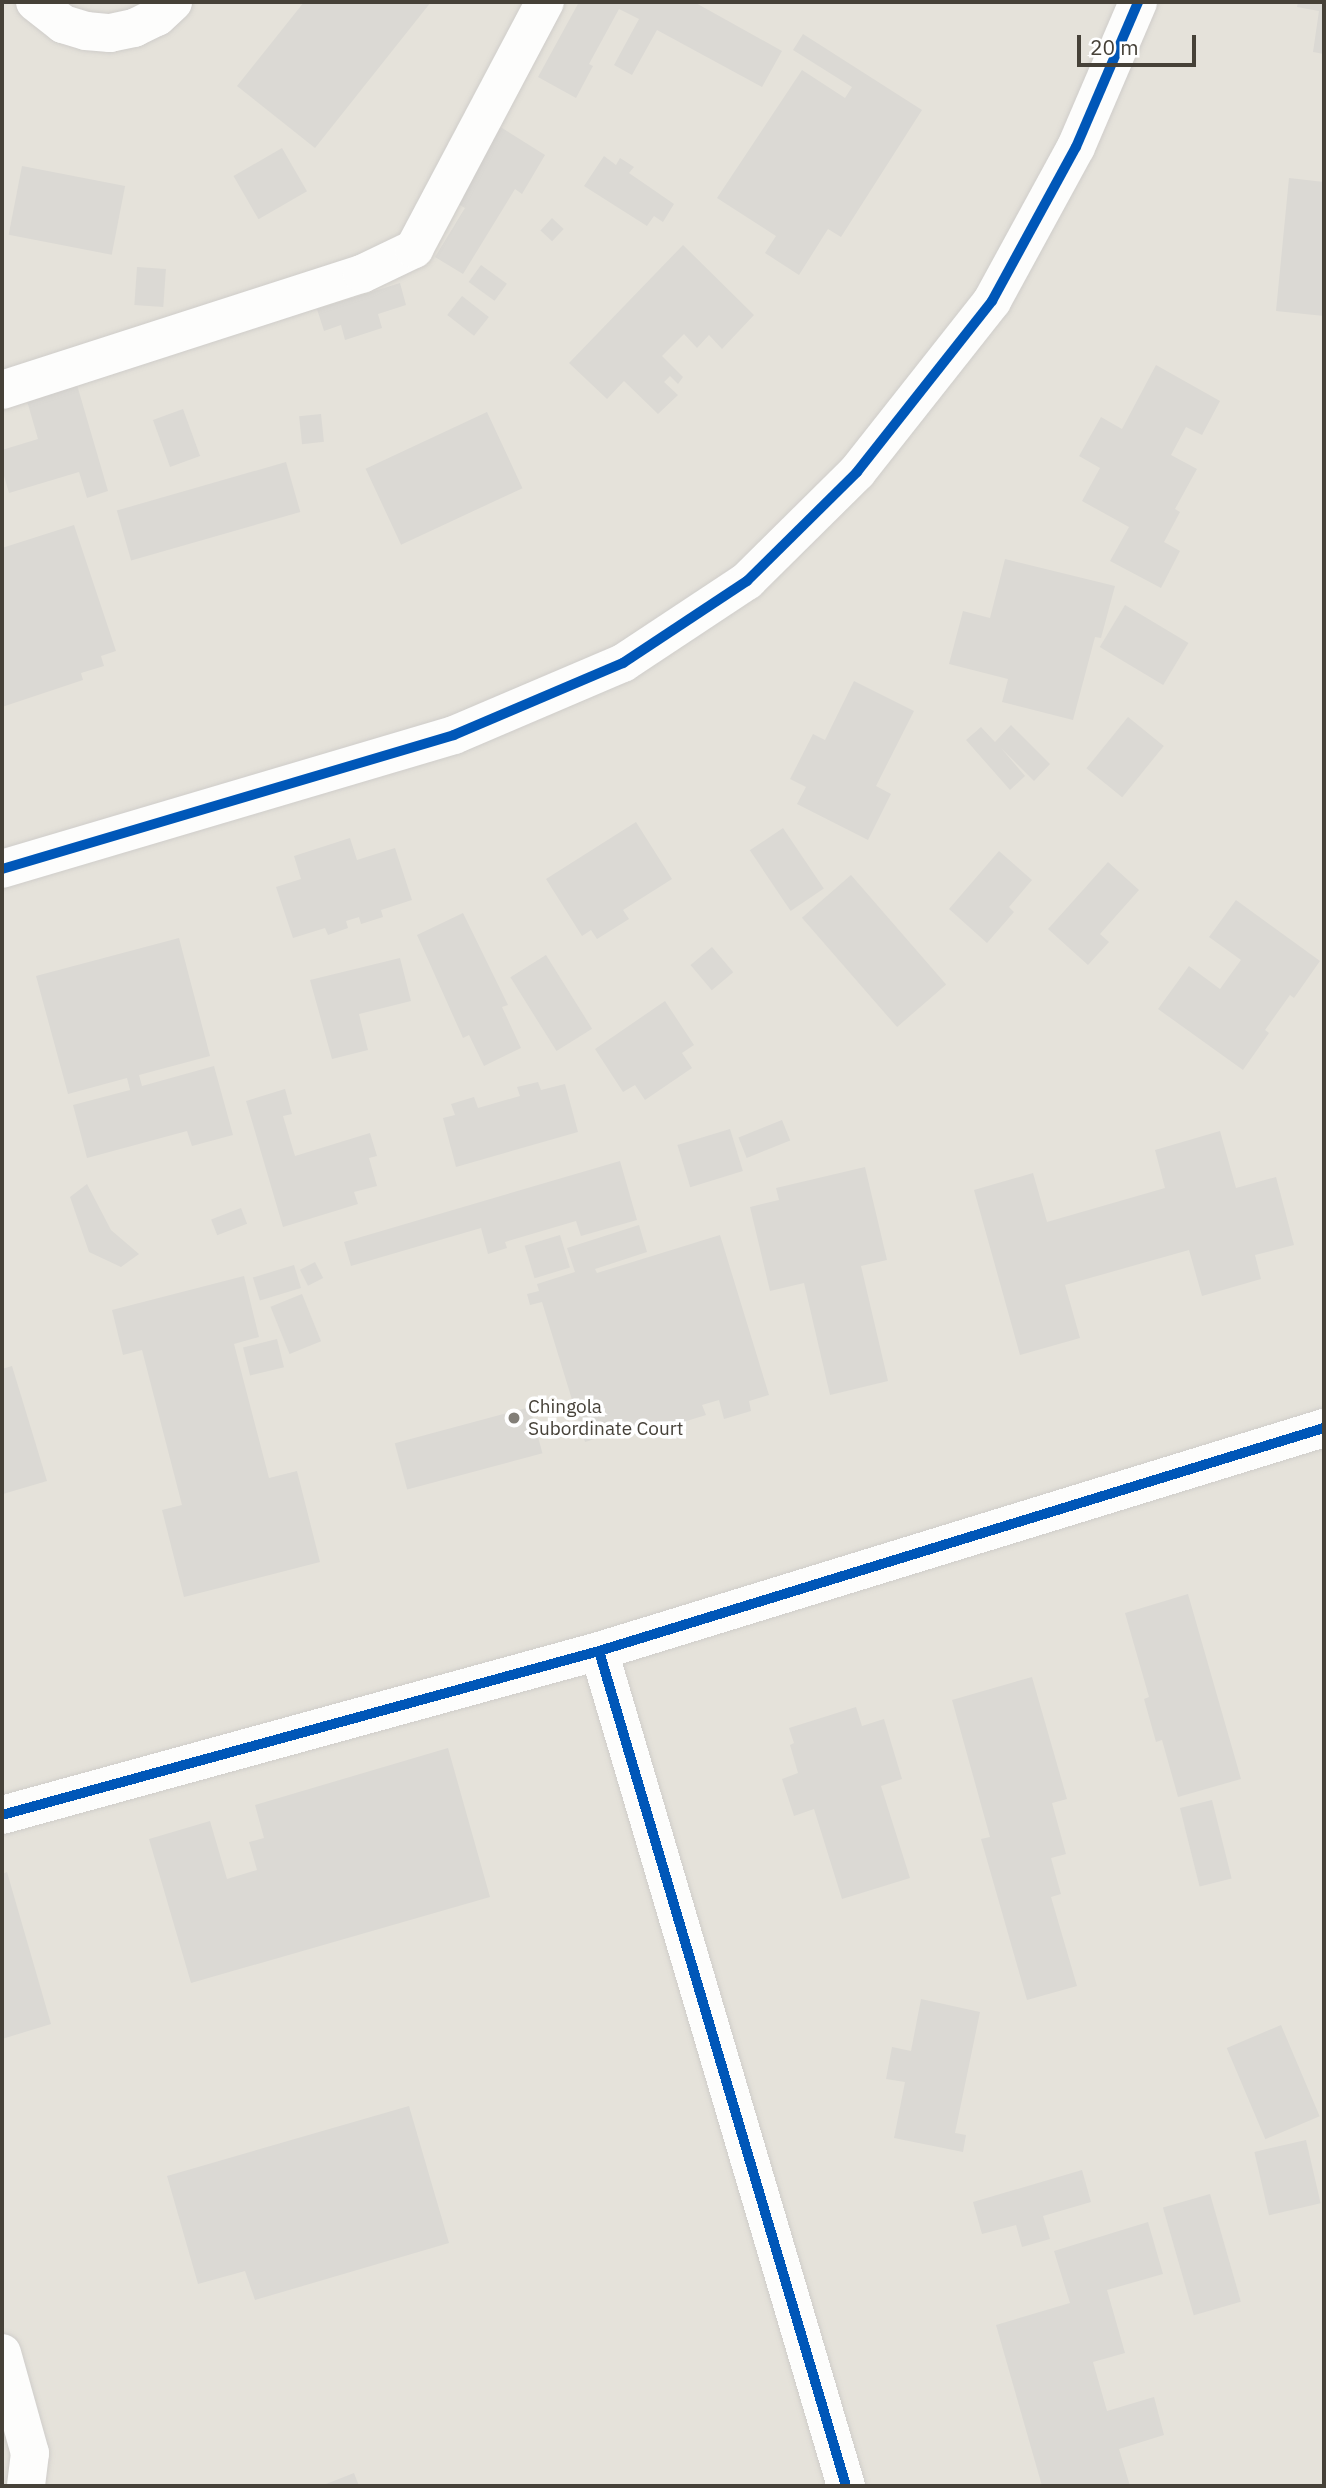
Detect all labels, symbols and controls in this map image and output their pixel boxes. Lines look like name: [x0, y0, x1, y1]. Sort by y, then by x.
scale bar: [1081, 21, 1200, 65]
text: 20 m: [1090, 33, 1139, 61]
place label: Chingola Subordinate Court: [528, 1396, 684, 1440]
marker: Chingola Subordinate Court: [506, 1410, 522, 1426]

